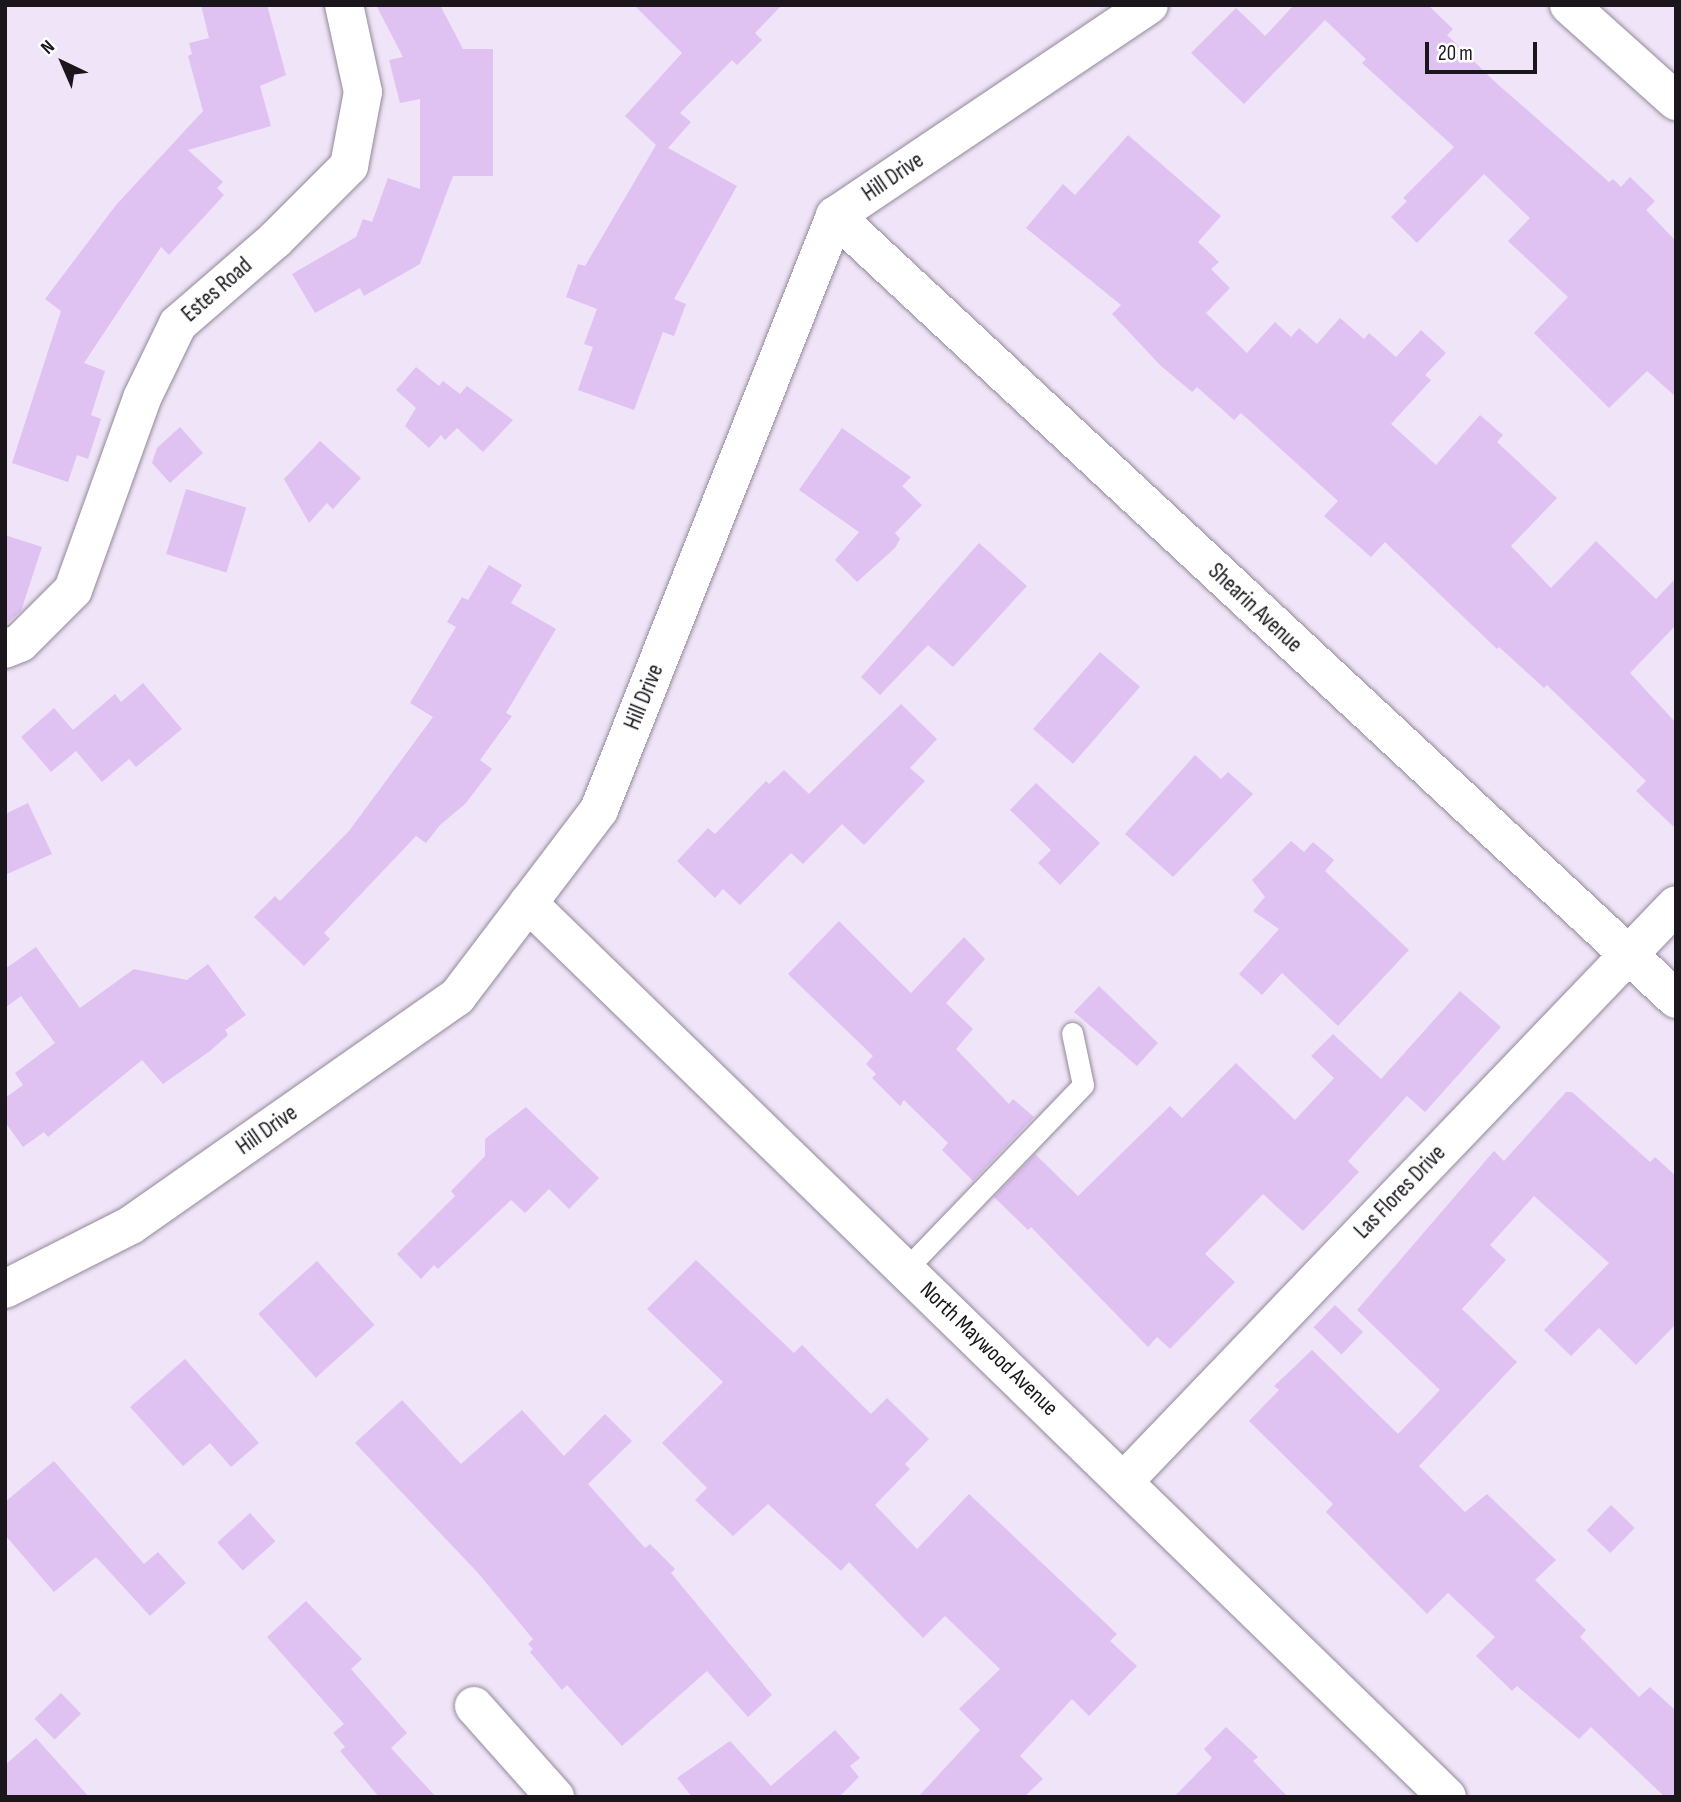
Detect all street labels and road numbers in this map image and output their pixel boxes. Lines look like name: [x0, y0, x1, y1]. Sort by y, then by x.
street label: Hill Drive: [857, 146, 929, 208]
street label: Estes Road: [176, 252, 258, 328]
street label: Shearin Avenue: [1202, 558, 1308, 658]
street label: Hill Drive: [618, 660, 670, 734]
street label: Hill Drive: [231, 1099, 303, 1161]
street label: Las Flores Drive: [1349, 1139, 1451, 1245]
street label: North Maywood Avenue: [914, 1276, 1064, 1422]

